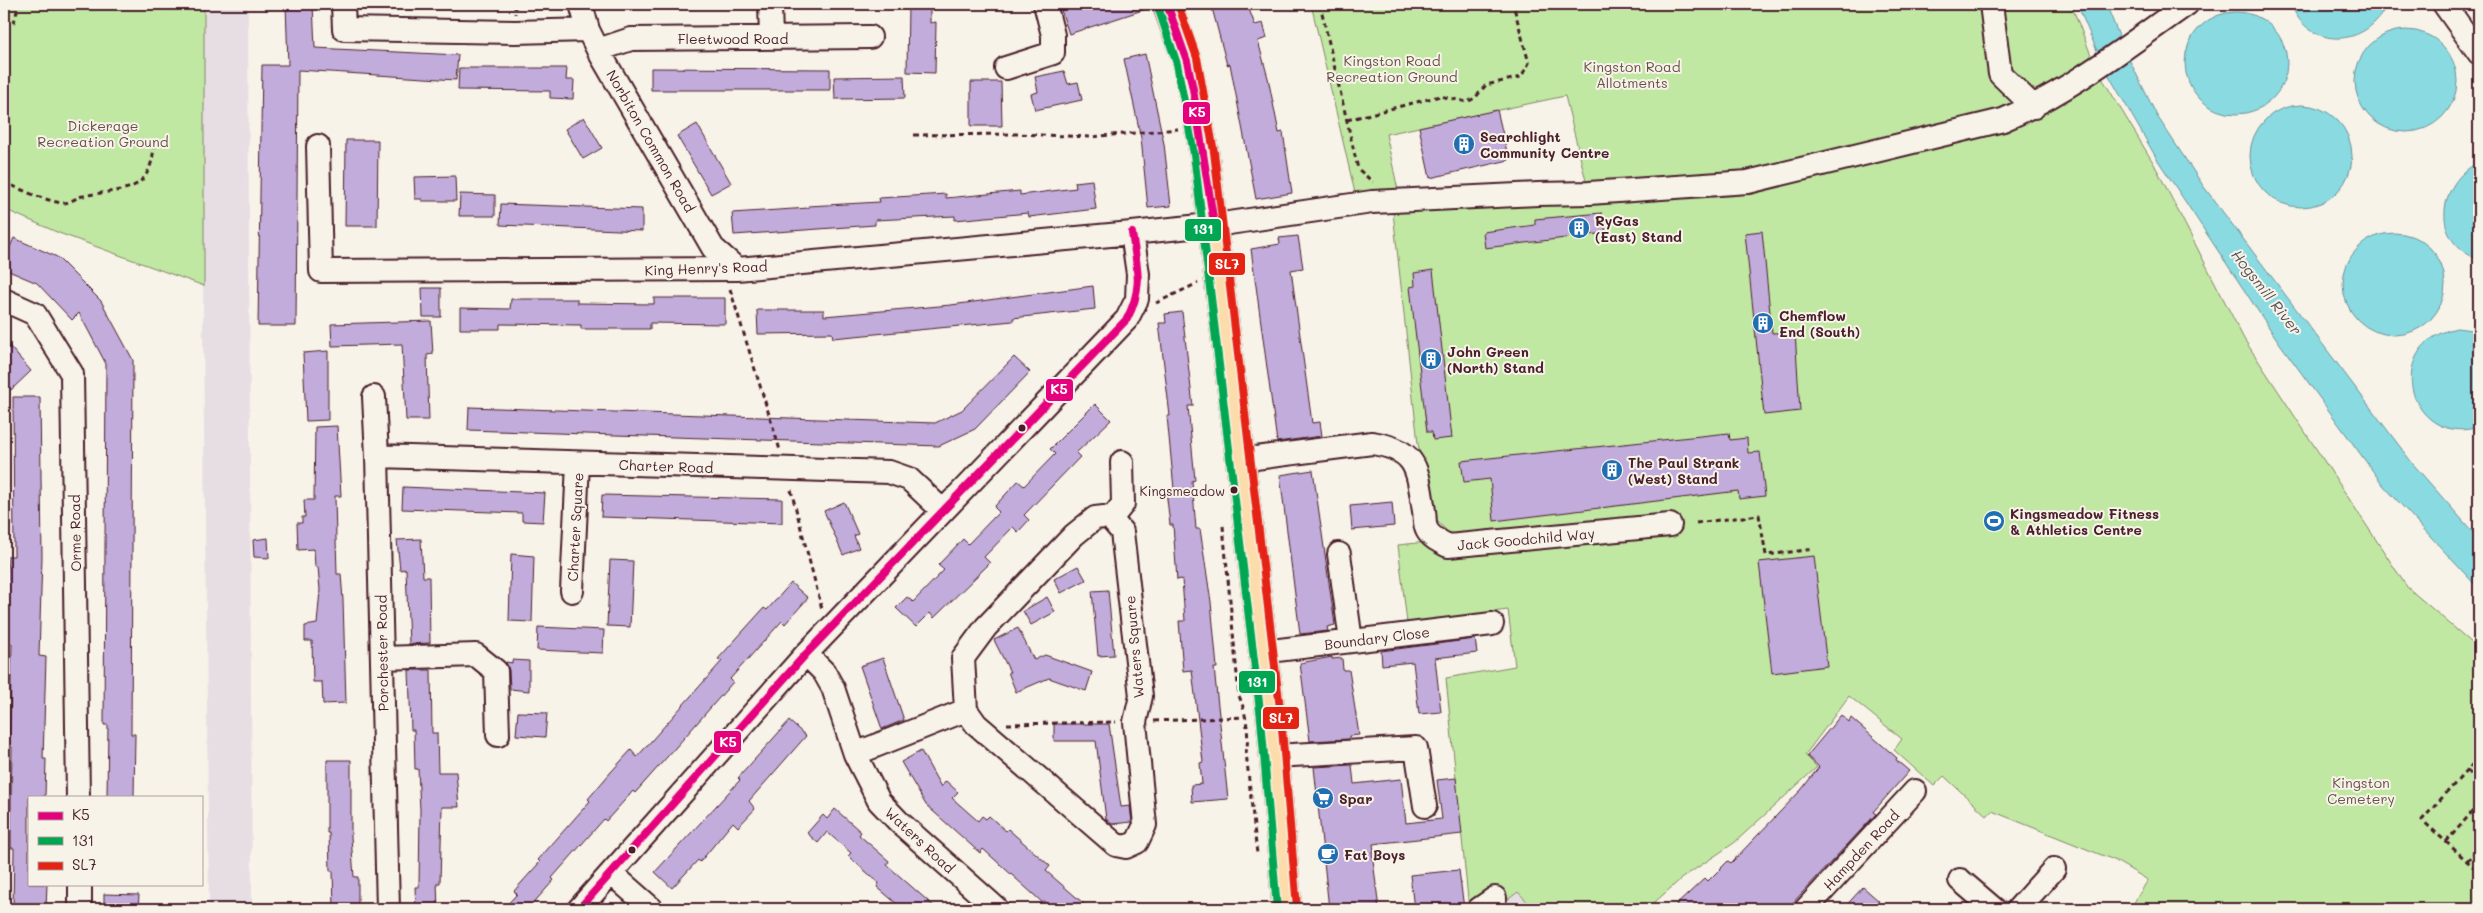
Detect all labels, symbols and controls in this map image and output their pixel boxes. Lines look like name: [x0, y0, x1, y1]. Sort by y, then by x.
street label: Fleetwood Road: [678, 29, 788, 48]
park label: Kingston Road Recreation Ground: [1326, 51, 1458, 86]
park label: Kingston Road Allotments: [1583, 57, 1681, 92]
street label: Norbiton Common Road: [602, 66, 700, 216]
line badge: K5: [1182, 101, 1211, 125]
text: K5: [1188, 102, 1206, 121]
park label: Dickerage Recreation Ground: [37, 116, 169, 151]
place label: Searchlight Community Centre: [1480, 127, 1609, 162]
building icon: Searchlight Community Centre: [1452, 132, 1476, 156]
place label: RyGas (East) Stand: [1595, 211, 1682, 246]
building icon: RyGas (East) Stand: [1567, 216, 1591, 240]
line badge: 131: [1184, 218, 1222, 242]
text: 131: [1193, 219, 1213, 238]
water label: Hogsmill River: [2227, 245, 2307, 339]
line badge: SL7: [1208, 252, 1246, 276]
text: SL7: [1215, 254, 1240, 273]
street label: King Henry's Road: [644, 256, 768, 280]
place label: Chemflow End (South): [1779, 306, 1860, 341]
building icon: Chemflow End (South): [1751, 311, 1775, 335]
place label: John Green (North) Stand: [1447, 342, 1544, 377]
building icon: John Green (North) Stand: [1419, 347, 1443, 371]
line badge: K5: [1045, 378, 1074, 402]
text: K5: [1050, 379, 1068, 398]
unlabelled marker: [1017, 423, 1027, 433]
place label: The Paul Strank (West) Stand: [1628, 453, 1739, 488]
street label: Charter Road: [618, 455, 714, 477]
building icon: The Paul Strank (West) Stand: [1600, 458, 1624, 482]
street label: Charter Square: [563, 472, 587, 582]
place label: Kingsmeadow: [1140, 482, 1225, 499]
marker: Kingsmeadow: [1229, 485, 1239, 495]
street label: Orme Road: [65, 494, 85, 572]
place label: Kingsmeadow Fitness & Athletics Centre: [2010, 504, 2159, 539]
sports icon: Kingsmeadow Fitness & Athletics Centre: [1982, 509, 2006, 533]
street label: Jack Goodchild Way: [1456, 524, 1596, 554]
street label: Porchester Road: [371, 594, 393, 712]
street label: Waters Square: [1120, 595, 1148, 699]
street label: Boundary Close: [1323, 622, 1431, 654]
line badge: 131: [1238, 670, 1276, 694]
text: 131: [1247, 672, 1267, 691]
line badge: SL7: [1262, 706, 1300, 730]
text: SL7: [1269, 708, 1294, 727]
line badge: K5: [713, 730, 742, 754]
text: K5: [719, 732, 737, 751]
park label: Kingston Cemetery: [2327, 773, 2395, 808]
supermarket icon: Spar: [1311, 786, 1335, 810]
place label: Spar: [1339, 789, 1372, 808]
legend: [28, 796, 202, 886]
street label: Waters Road: [881, 803, 959, 877]
text: K5: [72, 804, 90, 824]
street label: Hampden Road: [1819, 806, 1903, 894]
text: 131: [72, 830, 94, 850]
cafe icon: Fat Boys: [1316, 842, 1340, 866]
unlabelled marker: [627, 845, 637, 855]
place label: Fat Boys: [1344, 845, 1405, 864]
text: SL7: [72, 854, 97, 874]

